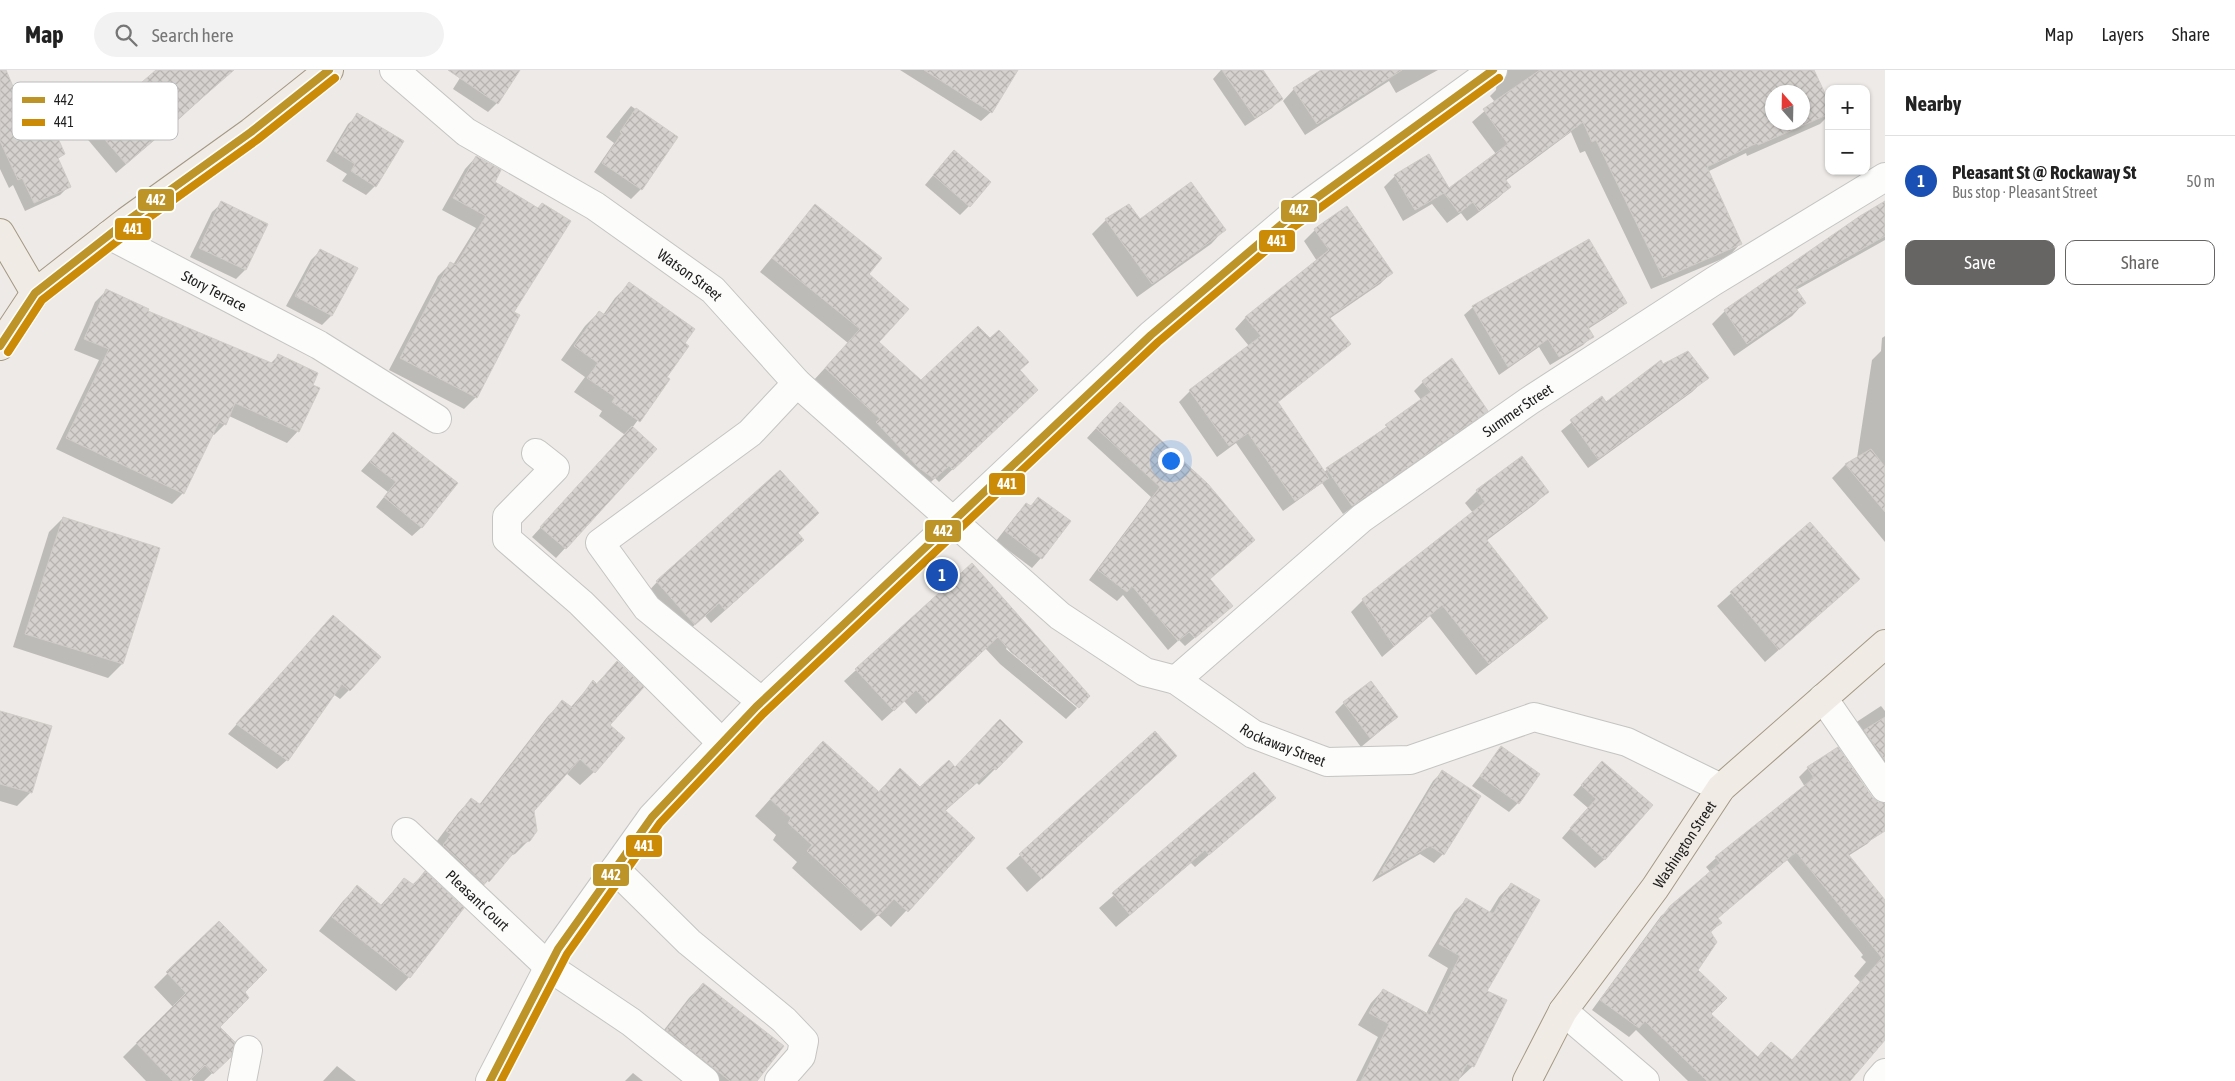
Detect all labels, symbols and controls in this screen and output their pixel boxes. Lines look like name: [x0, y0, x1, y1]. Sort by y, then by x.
search box: [94, 12, 444, 57]
text: Map: [25, 21, 64, 48]
icon: search: [112, 21, 140, 49]
text: Search here: [152, 24, 234, 46]
text: Map: [2044, 24, 2073, 45]
text: Layers: [2101, 24, 2144, 45]
text: Share: [2172, 24, 2210, 45]
legend: [12, 82, 178, 140]
north arrow: [1765, 85, 1810, 130]
map controls: [1825, 85, 1870, 175]
button: +: [1825, 85, 1870, 130]
text: Nearby: [1905, 91, 1961, 115]
text: 442: [54, 92, 74, 108]
text: 441: [54, 114, 74, 130]
button: −: [1825, 130, 1870, 175]
text: Pleasant St @ Rockaway St: [1952, 161, 2136, 183]
text: 1: [1917, 172, 1925, 190]
text: 50 m: [2186, 172, 2215, 190]
text: Bus stop · Pleasant Street: [1952, 183, 2098, 201]
line badge: 442: [137, 188, 175, 212]
text: 442: [145, 192, 166, 208]
line badge: 442: [1280, 199, 1318, 223]
text: 442: [1288, 202, 1309, 218]
line badge: 441: [114, 217, 152, 241]
text: 441: [122, 221, 143, 237]
line badge: 441: [1258, 229, 1296, 253]
text: 441: [1266, 233, 1287, 249]
button: Save: [1905, 240, 2055, 285]
button: Share: [2065, 240, 2215, 285]
street label: Watson Street: [654, 245, 726, 304]
street label: Story Terrace: [179, 266, 250, 314]
street label: Summer Street: [1479, 380, 1556, 440]
your location: [1158, 448, 1184, 474]
line badge: 441: [988, 472, 1026, 496]
text: 441: [996, 476, 1017, 492]
line badge: 442: [924, 519, 962, 543]
text: 442: [932, 523, 953, 539]
pin: 1: [926, 556, 958, 594]
street label: Rockaway Street: [1237, 719, 1328, 769]
street label: Washington Street: [1649, 797, 1719, 891]
line badge: 441: [625, 834, 663, 858]
text: 441: [633, 838, 654, 854]
line badge: 442: [592, 863, 630, 887]
street label: Pleasant Court: [443, 866, 513, 934]
text: 442: [600, 867, 621, 883]

